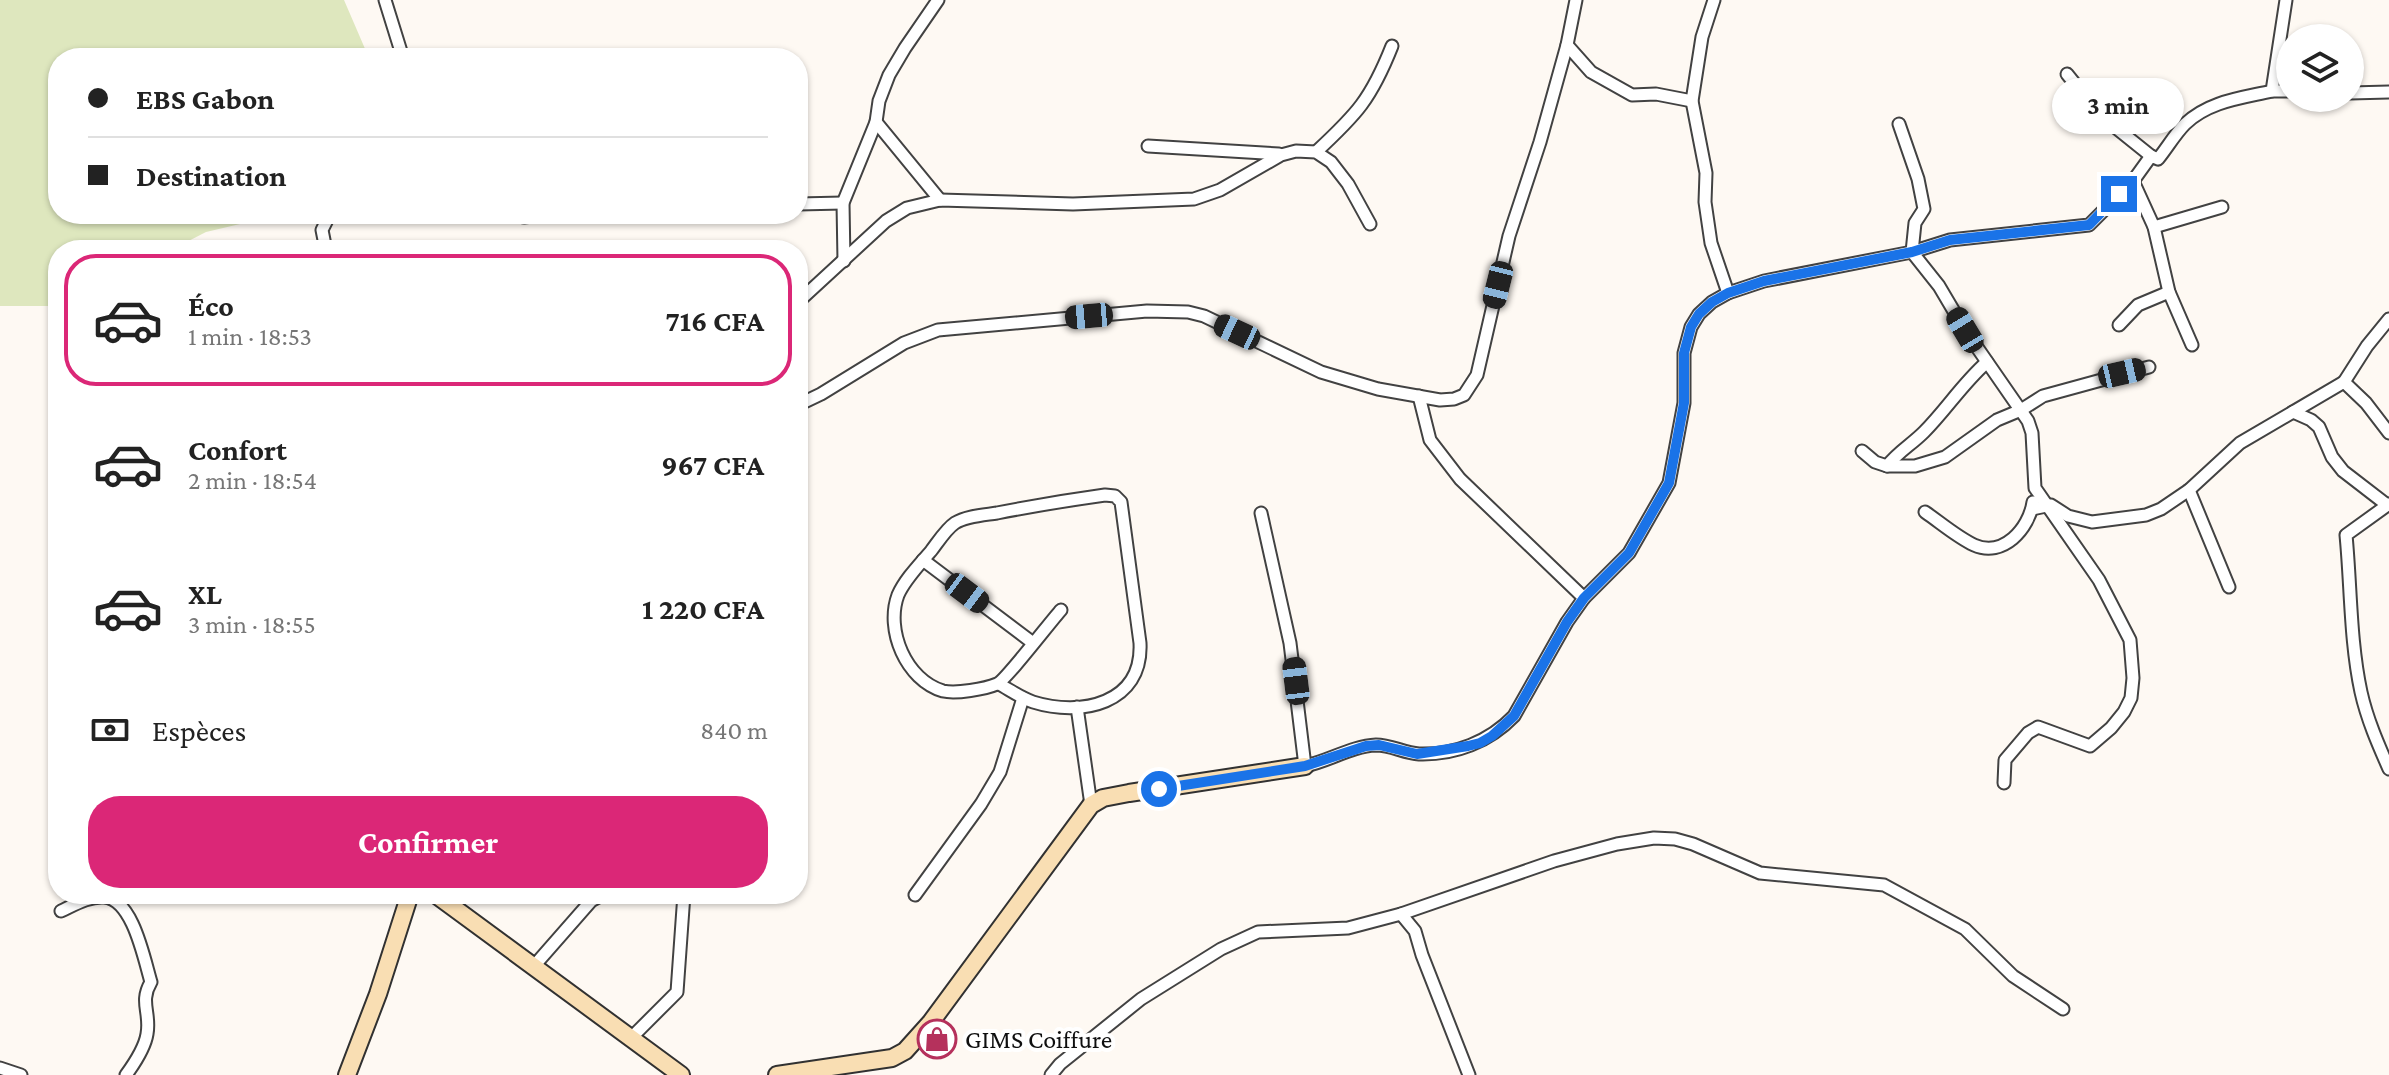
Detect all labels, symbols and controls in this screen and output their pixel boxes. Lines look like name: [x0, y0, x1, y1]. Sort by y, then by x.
map controls: [2276, 24, 2364, 112]
button: layers: [2276, 24, 2364, 112]
callout: 3 min: [2053, 78, 2185, 134]
text: EBS Gabon: [136, 82, 275, 115]
text: 3 min: [2087, 91, 2149, 120]
text: Destination: [136, 159, 287, 192]
route end: [2101, 176, 2137, 212]
car: [1481, 259, 1515, 311]
icon: car: [92, 284, 164, 356]
text: Éco: [188, 289, 234, 322]
car: [1064, 302, 1114, 330]
car: [1942, 303, 1988, 357]
text: 716 CFA: [665, 304, 764, 337]
car: [1210, 311, 1264, 353]
text: 1 min · 18:53: [188, 322, 312, 351]
car: [2096, 356, 2148, 390]
icon: car: [92, 428, 164, 500]
text: Confort: [188, 433, 287, 466]
text: 967 CFA: [661, 448, 764, 481]
text: 2 min · 18:54: [188, 466, 317, 495]
car: [941, 569, 993, 617]
icon: car: [92, 572, 164, 644]
text: XL: [188, 577, 222, 610]
text: 1 220 CFA: [642, 592, 764, 625]
text: 3 min · 18:55: [188, 610, 316, 639]
car: [1281, 656, 1311, 706]
icon: cash: [88, 708, 132, 752]
text: Espèces: [152, 714, 246, 747]
text: 840 m: [700, 716, 768, 745]
route start: [1141, 771, 1177, 807]
button: Confirmer: [88, 796, 768, 888]
shop icon: GIMS Coiffure: [916, 1018, 958, 1060]
place label: GIMS Coiffure: [965, 1025, 1112, 1054]

